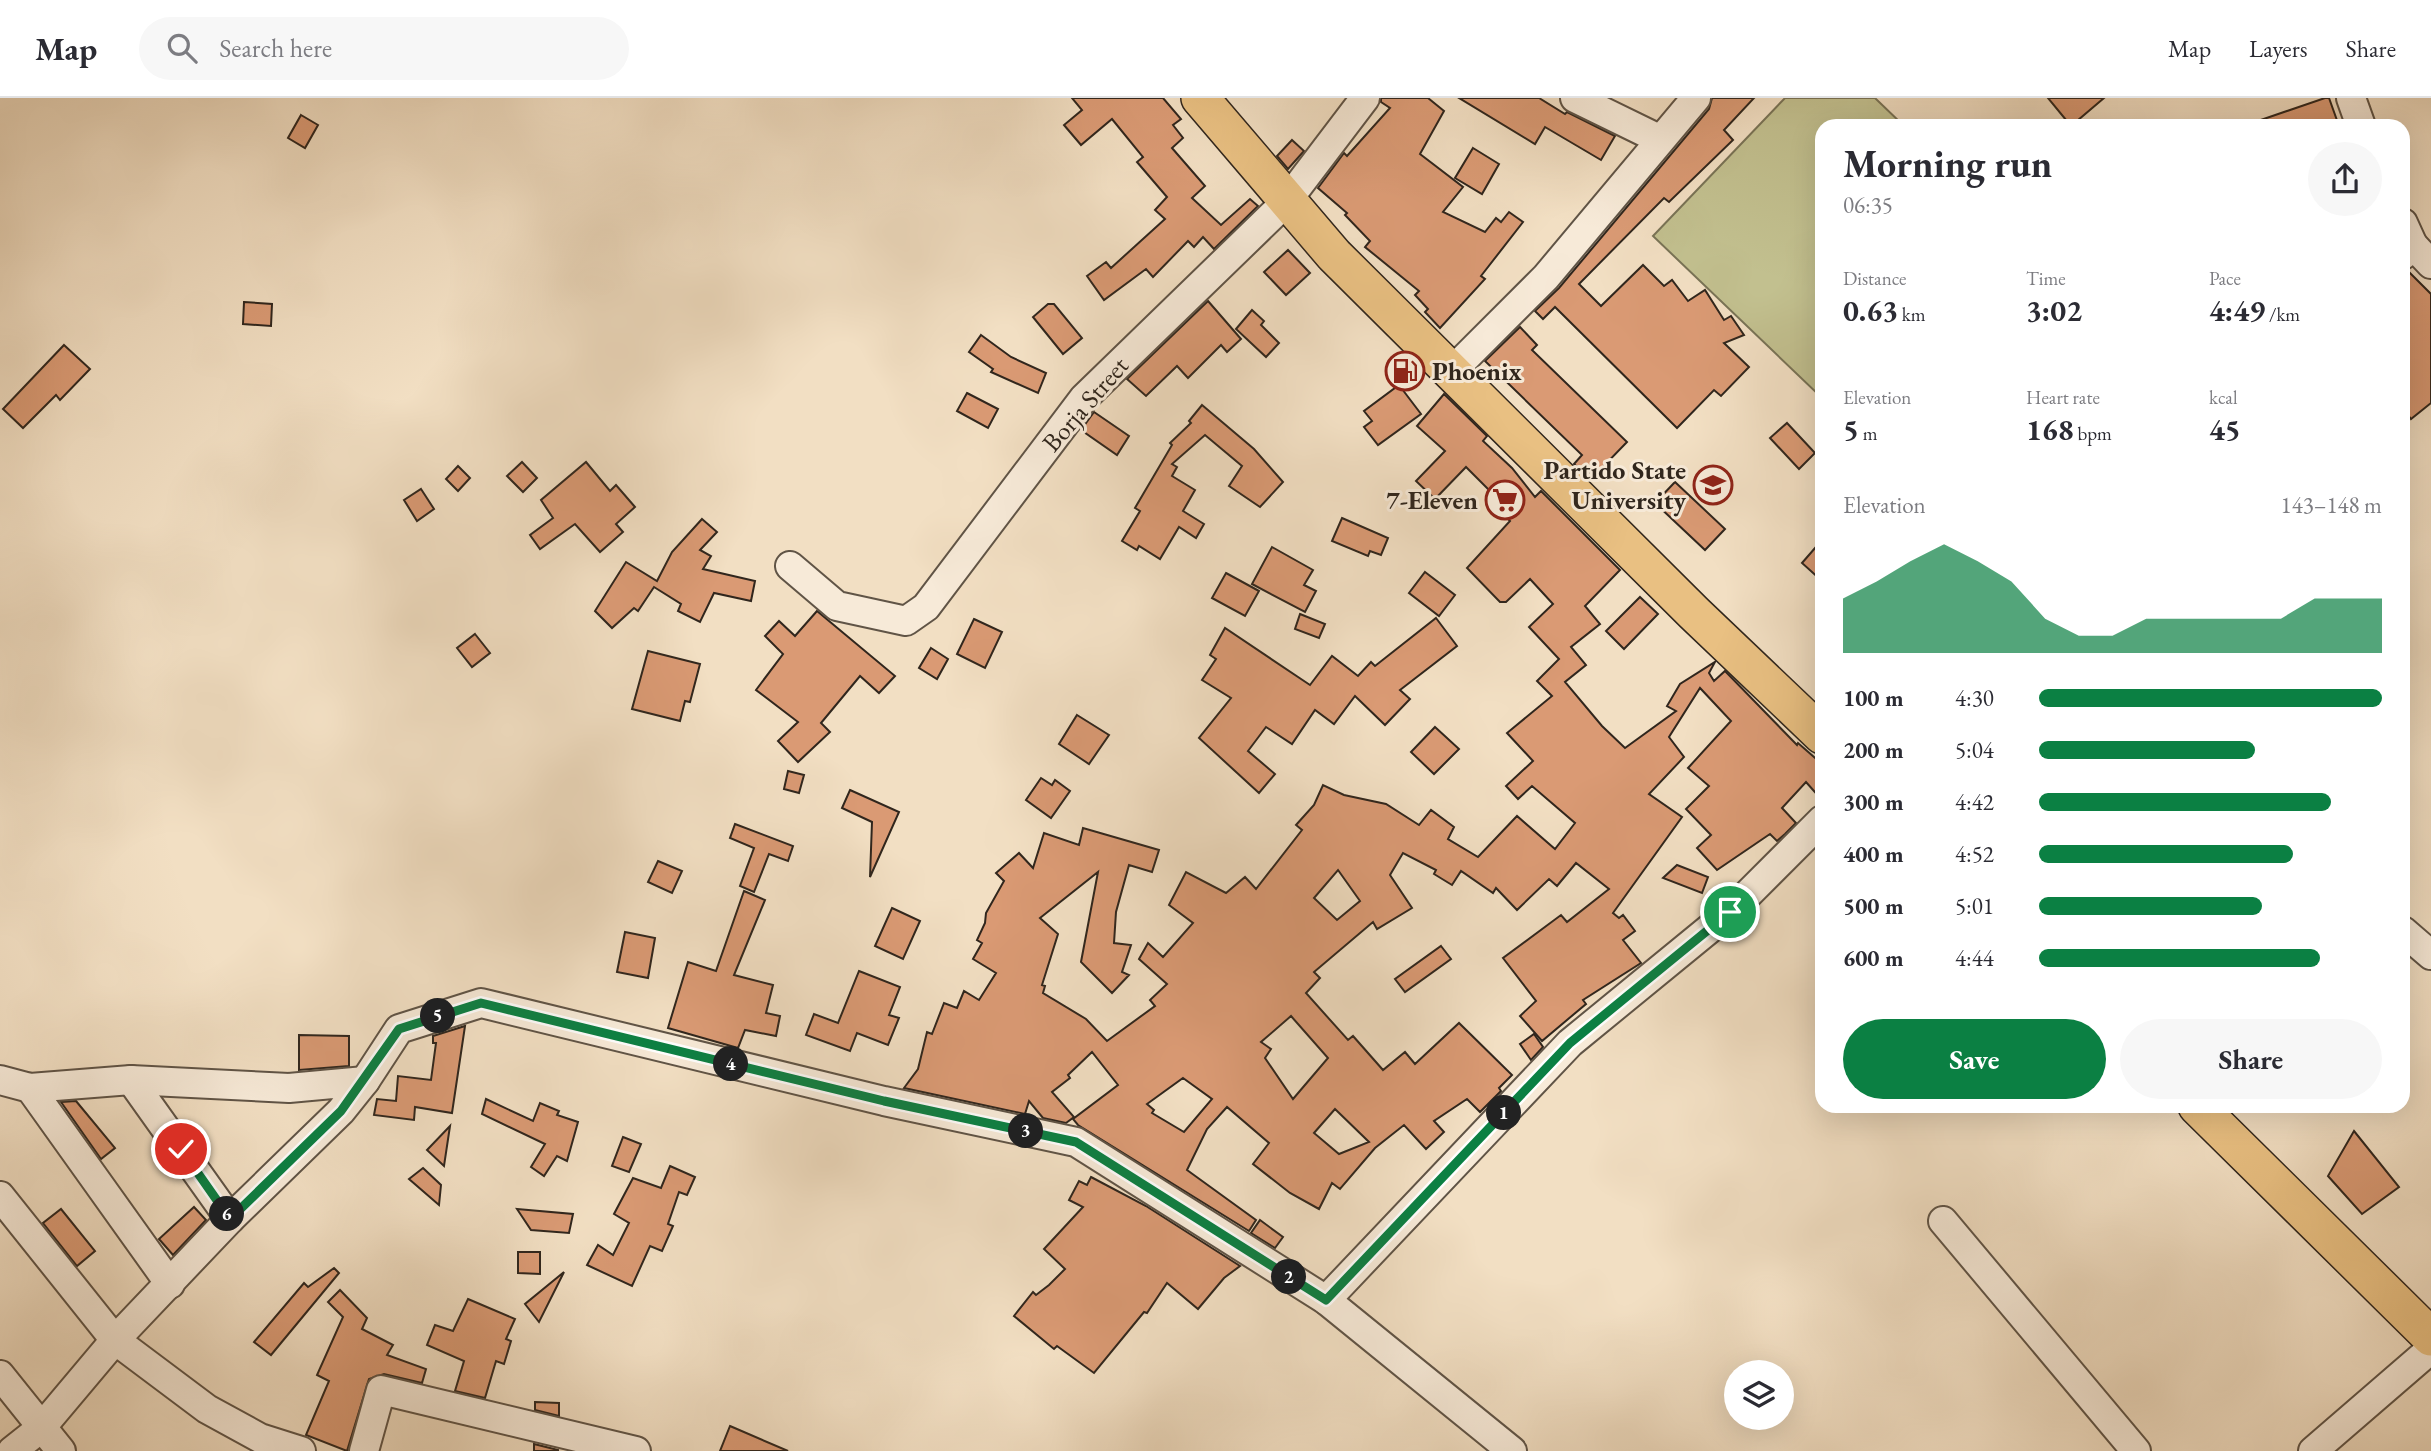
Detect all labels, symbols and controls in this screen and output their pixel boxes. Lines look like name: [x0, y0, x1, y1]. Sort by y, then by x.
search box: [139, 17, 629, 80]
text: Map: [35, 27, 97, 70]
icon: search: [163, 29, 201, 67]
text: Search here: [219, 31, 332, 65]
text: Map: [2168, 33, 2211, 64]
text: Layers: [2249, 33, 2308, 64]
text: Share: [2346, 33, 2396, 64]
text: Morning run: [1843, 139, 2052, 188]
button: share: [2308, 142, 2382, 216]
text: 06:35: [1843, 190, 1893, 220]
text: Distance: [1843, 266, 1906, 291]
text: Time: [2026, 266, 2066, 291]
text: Pace: [2209, 266, 2241, 291]
text: 0.63: [1843, 291, 1898, 330]
text: 3:02: [2026, 291, 2082, 330]
text: 4:49: [2209, 291, 2265, 330]
text: km: [1898, 302, 1926, 327]
text: /km: [2265, 302, 2300, 327]
street label: Borja Street: [1034, 349, 1136, 459]
fuel station icon: Phoenix: [1384, 350, 1426, 392]
place label: Phoenix: [1432, 354, 1522, 388]
text: Elevation: [1843, 385, 1911, 410]
text: Heart rate: [2026, 385, 2100, 410]
text: kcal: [2209, 385, 2238, 410]
text: 5: [1843, 410, 1859, 449]
text: 168: [2026, 410, 2074, 449]
text: 45: [2209, 410, 2241, 449]
text: m: [1859, 421, 1877, 446]
text: bpm: [2074, 421, 2112, 446]
place label: Partido State University: [1544, 453, 1686, 517]
school or university icon: Partido State University: [1692, 464, 1734, 506]
supermarket icon: 7-Eleven: [1484, 479, 1526, 521]
place label: 7-Eleven: [1386, 483, 1478, 517]
text: Elevation: [1843, 490, 1926, 520]
text: 143–148 m: [2281, 490, 2382, 520]
text: 100 m: [1843, 683, 1904, 713]
text: 4:30: [1955, 683, 1994, 713]
text: 200 m: [1843, 735, 1904, 765]
text: 5:04: [1955, 735, 1994, 765]
text: 300 m: [1843, 787, 1904, 817]
text: 4:42: [1955, 787, 1994, 817]
text: 400 m: [1843, 839, 1904, 869]
text: 4:52: [1955, 839, 1994, 869]
pin: [1700, 882, 1760, 942]
text: 500 m: [1843, 891, 1904, 921]
text: 5:01: [1955, 891, 1994, 921]
icon: arrive: [1711, 893, 1749, 931]
text: 600 m: [1843, 943, 1904, 973]
text: 4:44: [1955, 943, 1994, 973]
pin: 5: [420, 998, 456, 1034]
text: 5: [432, 1003, 443, 1028]
button: Save: [1843, 1019, 2106, 1099]
button: Share: [2120, 1019, 2382, 1099]
pin: 4: [714, 1046, 748, 1082]
text: 4: [725, 1051, 736, 1076]
pin: 1: [1486, 1096, 1522, 1130]
text: 1: [1498, 1100, 1509, 1125]
pin: 3: [1009, 1114, 1044, 1148]
text: 3: [1020, 1118, 1031, 1143]
pin: [151, 1119, 211, 1179]
icon: check: [162, 1130, 200, 1168]
pin: 6: [210, 1196, 244, 1232]
text: 6: [221, 1201, 232, 1226]
pin: 2: [1272, 1260, 1306, 1294]
text: 2: [1283, 1264, 1294, 1289]
map controls: [1724, 1360, 1794, 1430]
button: layers: [1724, 1360, 1794, 1430]

